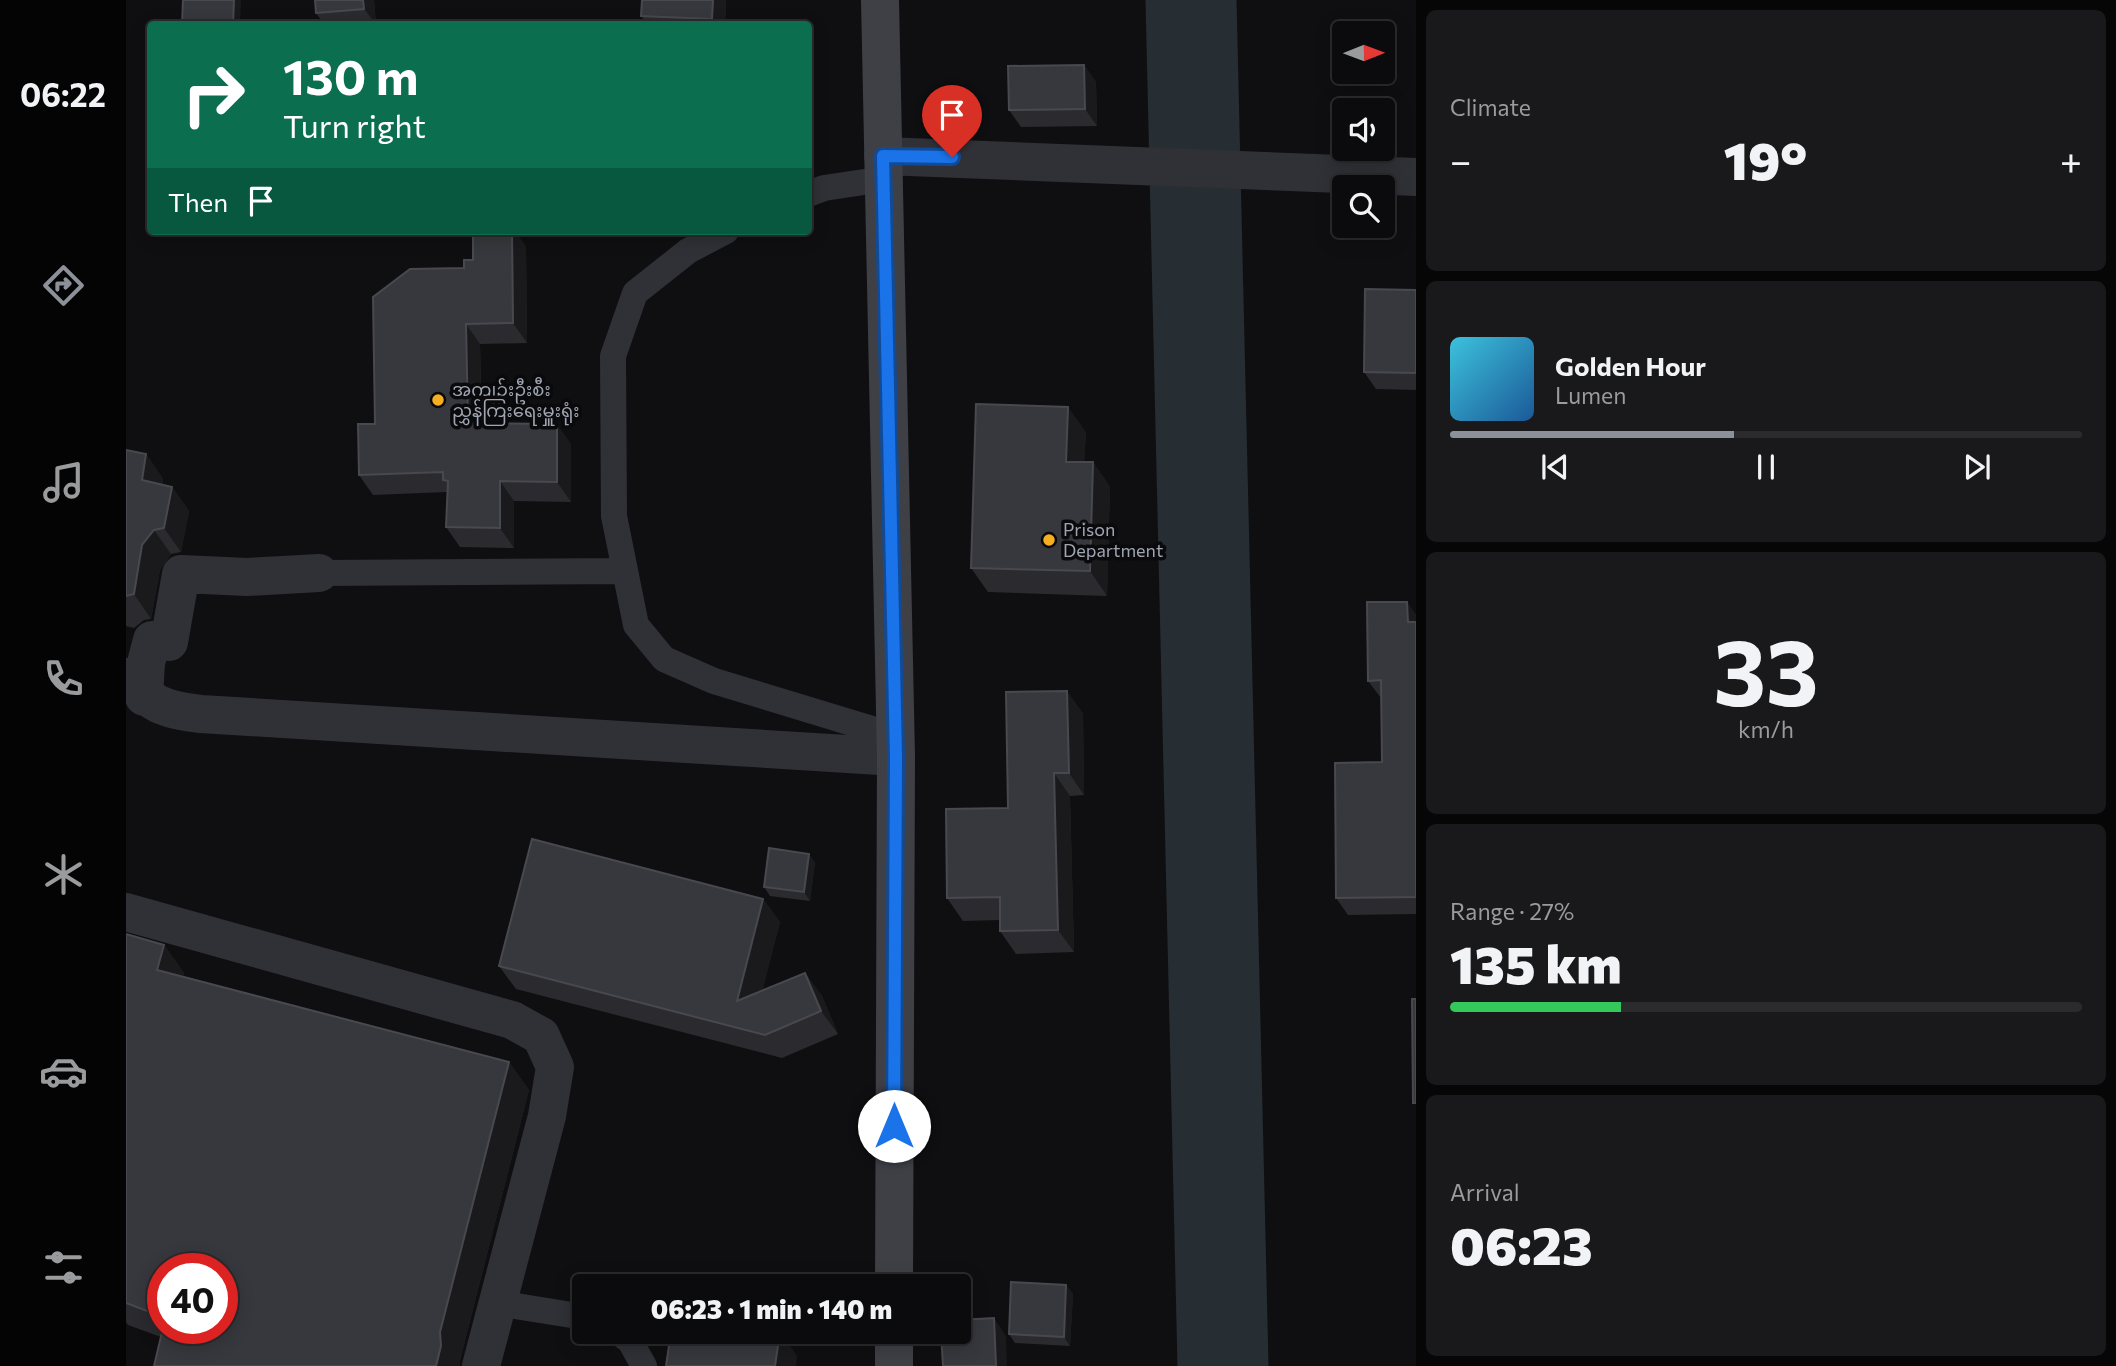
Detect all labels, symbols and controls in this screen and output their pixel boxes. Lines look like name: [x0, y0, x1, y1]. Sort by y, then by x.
north arrow: [1332, 21, 1395, 84]
map controls: [1332, 21, 1395, 238]
text: 130 m: [283, 45, 418, 105]
icon: right: [168, 49, 259, 140]
text: 06:22: [20, 74, 106, 114]
pin: [922, 85, 982, 157]
text: Climate: [1450, 93, 1531, 121]
icon: arrive: [933, 96, 971, 134]
button: sound: [1332, 98, 1395, 161]
text: Turn right: [283, 105, 426, 145]
text: 19°: [1724, 127, 1807, 191]
text: −: [1450, 136, 1472, 183]
text: +: [2060, 136, 2082, 183]
button: search: [1332, 175, 1395, 238]
icon: arrive: [242, 182, 280, 220]
text: Then: [168, 186, 228, 217]
icon: directions: [39, 261, 88, 310]
text: Golden Hour: [1555, 350, 1706, 381]
place label: အကျဉ်းဦးစီး ညွှန်ကြးရေးမှူးရုံး: [452, 376, 579, 426]
text: Lumen: [1555, 381, 1626, 409]
marker: အကျဉ်းဦးစီး ညွှန်ကြးရေးမှူးရုံး: [430, 392, 446, 408]
icon: previous: [1536, 448, 1574, 486]
icon: pause: [1747, 448, 1785, 486]
icon: next: [1958, 448, 1996, 486]
icon: music: [39, 458, 88, 507]
place label: Prison Department: [1063, 518, 1163, 561]
marker: Prison Department: [1041, 532, 1057, 548]
text: 33: [1713, 613, 1819, 725]
icon: phone: [39, 654, 88, 703]
text: km/h: [1738, 715, 1794, 743]
icon: climate: [39, 850, 88, 899]
text: Range · 27%: [1450, 897, 1574, 925]
text: 135 km: [1450, 931, 1622, 995]
icon: car: [39, 1047, 88, 1096]
position arrow: [857, 1089, 931, 1163]
text: Arrival: [1450, 1178, 1520, 1206]
text: 06:23: [1450, 1212, 1593, 1276]
icon: filters: [39, 1243, 88, 1292]
speed limit sign: 40: [147, 1253, 238, 1344]
text: 06:23 · 1 min · 140 m: [651, 1293, 892, 1324]

